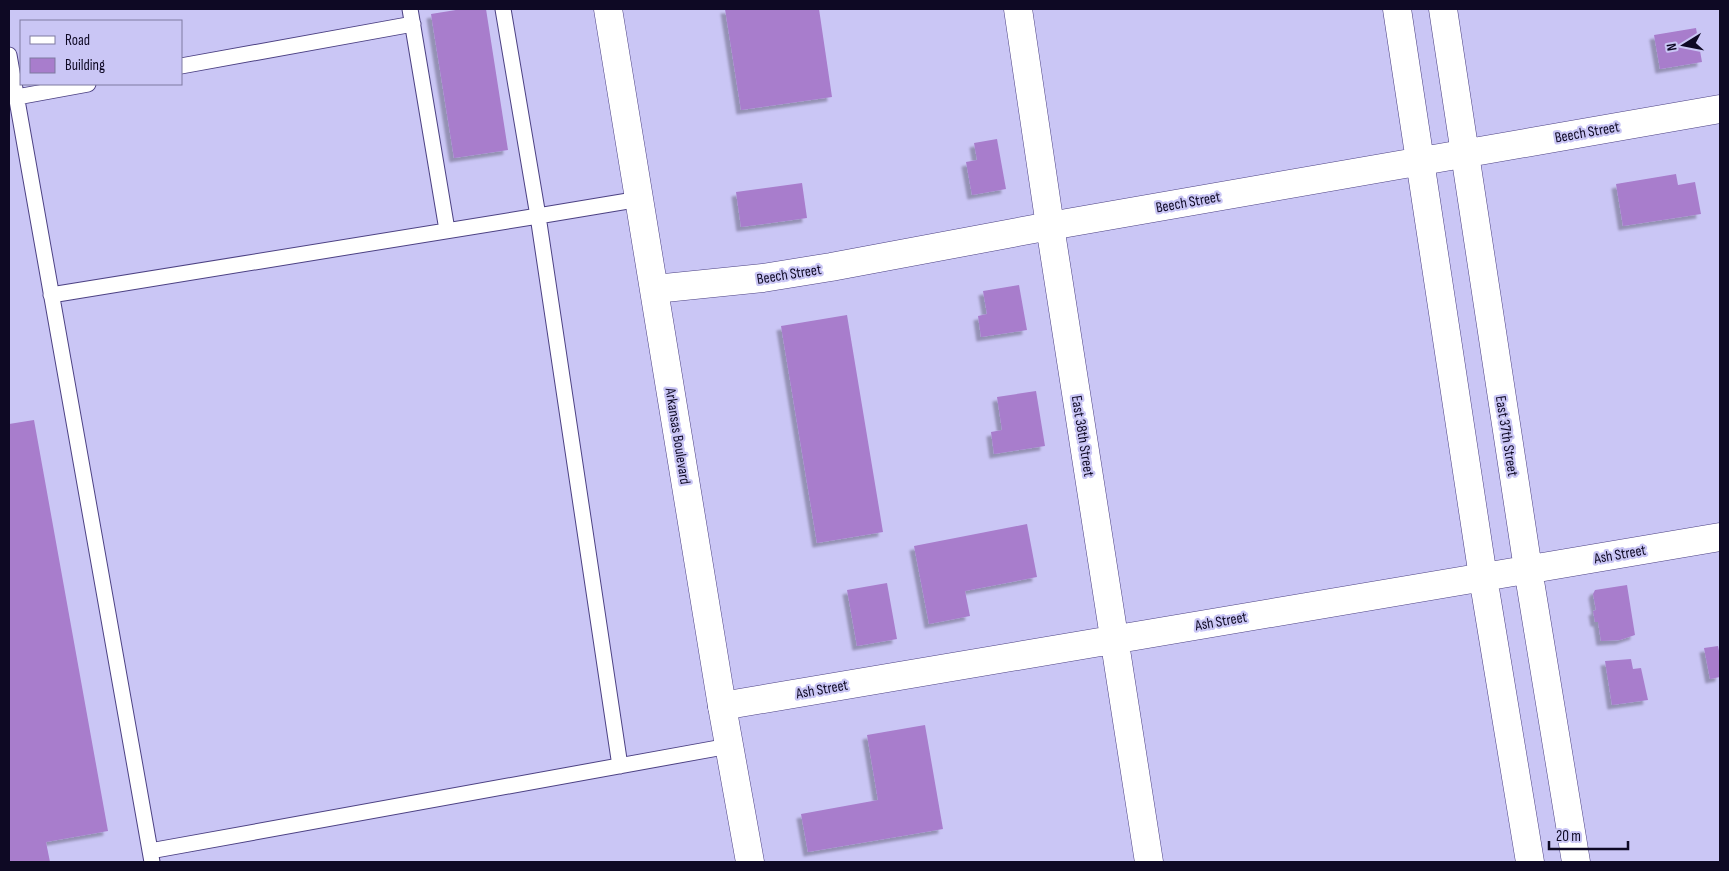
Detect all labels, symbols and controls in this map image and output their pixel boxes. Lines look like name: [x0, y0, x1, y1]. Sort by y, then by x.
legend: [20, 20, 182, 85]
north arrow: [1659, 20, 1709, 70]
text: Road: [65, 31, 90, 50]
text: N: [1663, 42, 1681, 52]
text: Building: [65, 56, 105, 75]
street label: Beech Street: [1553, 117, 1621, 148]
street label: Beech Street: [1154, 187, 1222, 218]
street label: Beech Street: [755, 260, 823, 289]
street label: Arkansas Boulevard: [660, 386, 695, 486]
street label: East 38th Street: [1067, 394, 1098, 478]
street label: East 37th Street: [1491, 394, 1522, 478]
street label: Ash Street: [1592, 541, 1648, 569]
street label: Ash Street: [1193, 608, 1249, 636]
street label: Ash Street: [794, 676, 850, 704]
scale bar: [1549, 818, 1628, 850]
text: 20 m: [1556, 827, 1581, 846]

